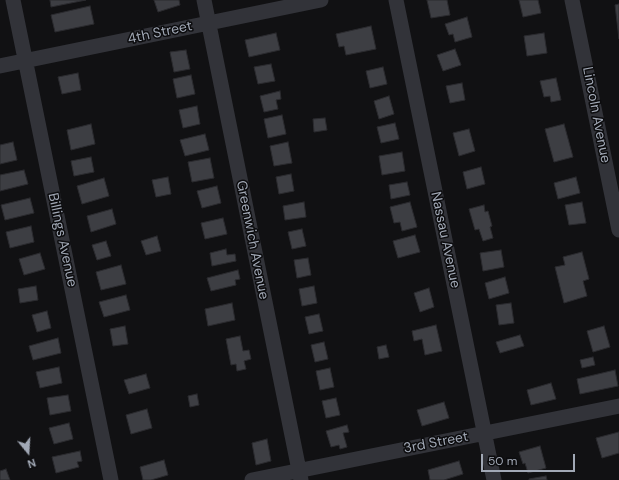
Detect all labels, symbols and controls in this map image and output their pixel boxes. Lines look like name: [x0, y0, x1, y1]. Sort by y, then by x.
street label: 4th Street: [126, 18, 194, 48]
street label: Lincoln Avenue: [578, 66, 614, 164]
street label: Greenwich Avenue: [232, 179, 272, 301]
street label: Nassau Avenue: [427, 190, 463, 290]
street label: Billings Avenue: [44, 192, 80, 288]
street label: 3rd Street: [402, 429, 470, 457]
north arrow: [8, 432, 48, 472]
scale bar: [483, 446, 577, 472]
text: 50 m: [488, 453, 517, 469]
text: N: [26, 456, 38, 471]

